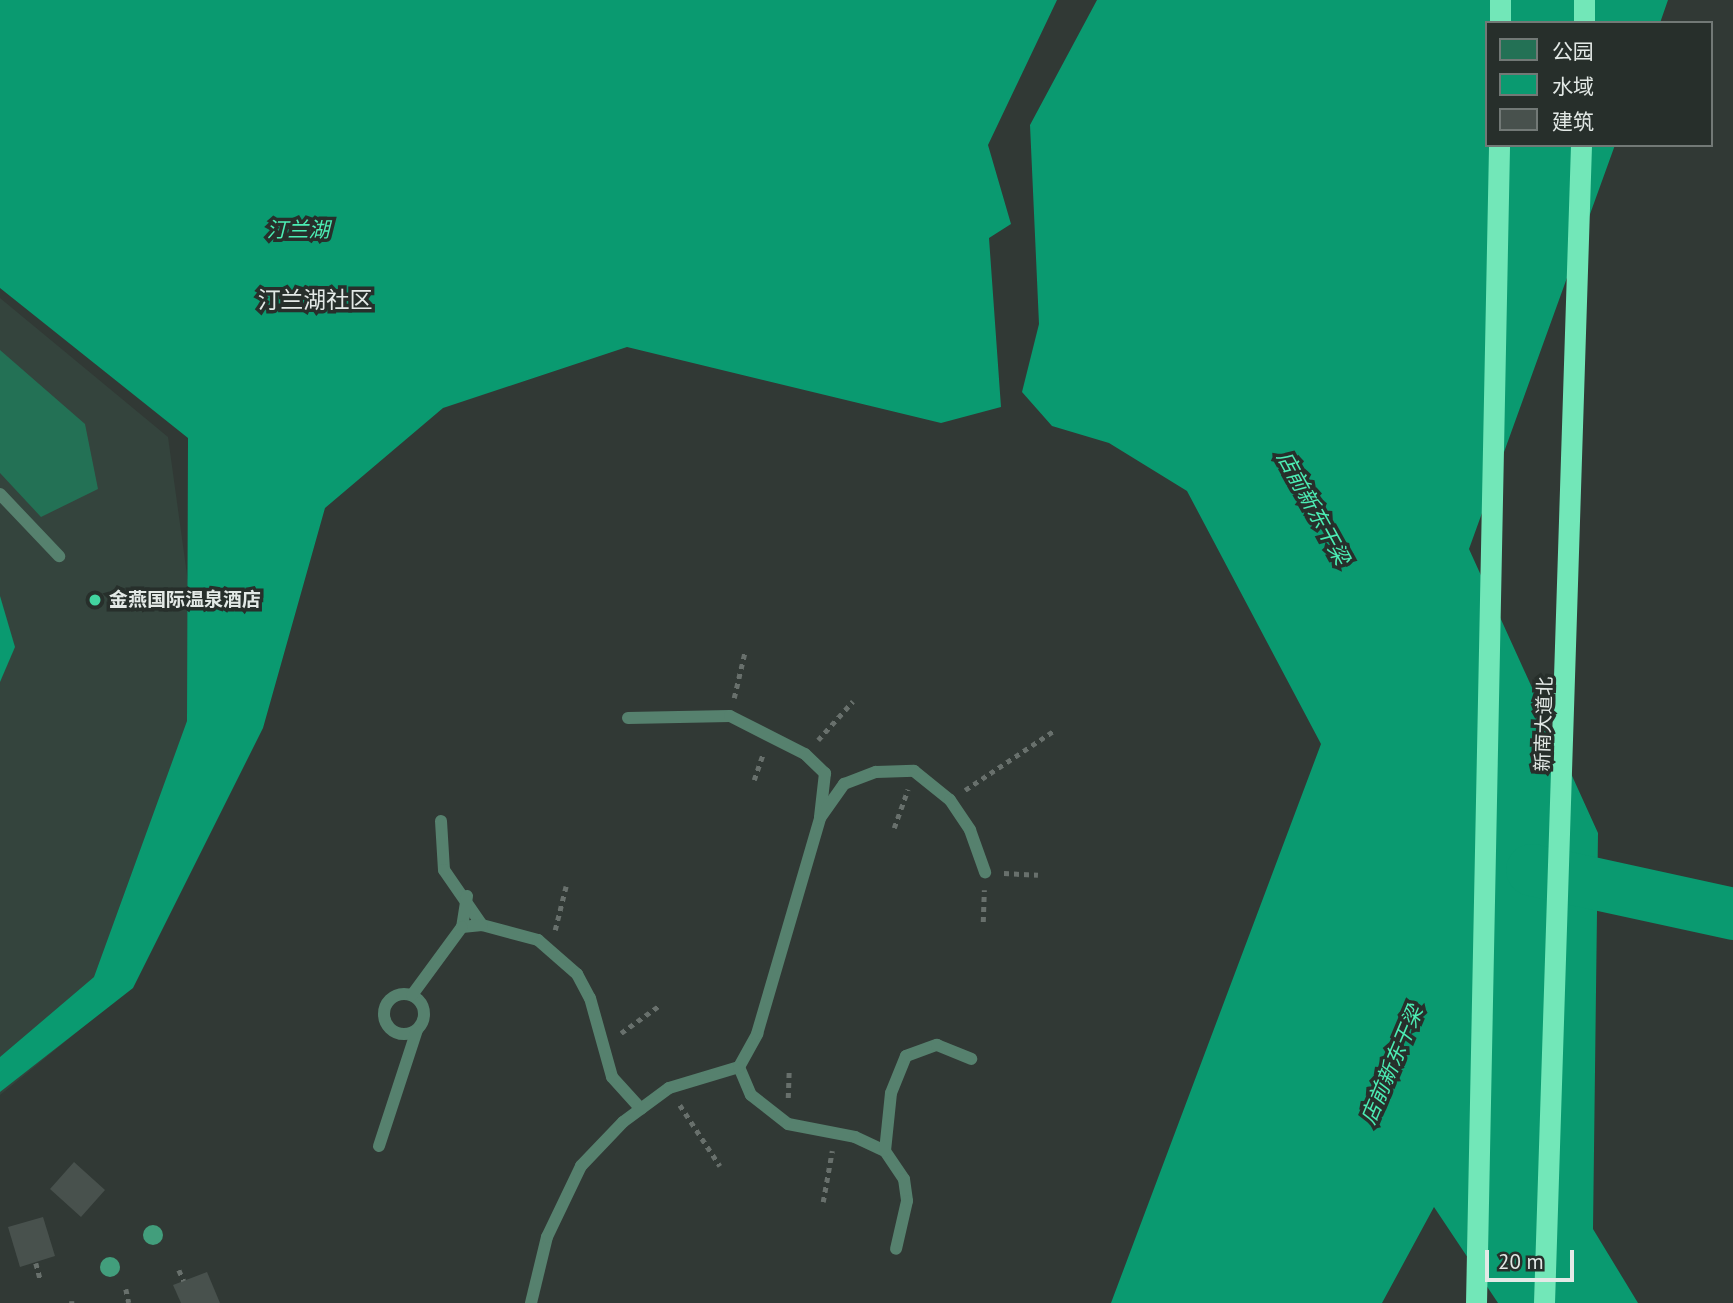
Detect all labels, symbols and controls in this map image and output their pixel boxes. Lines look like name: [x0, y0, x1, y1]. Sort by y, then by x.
legend: [1484, 21, 1712, 147]
text: 公园: [1552, 38, 1594, 65]
text: 水域: [1552, 73, 1594, 100]
text: 建筑: [1552, 108, 1594, 135]
water label: 汀兰湖: [267, 217, 329, 243]
district label: 汀兰湖社区: [258, 286, 372, 314]
water label: 店前新东干梁: [1271, 447, 1355, 569]
place label: 金燕国际温泉酒店: [109, 589, 261, 611]
marker: 金燕国际温泉酒店: [87, 592, 103, 608]
street label: 新南大道北: [1531, 676, 1557, 772]
water label: 店前新东干梁: [1356, 1002, 1428, 1128]
scale bar: [1488, 1236, 1577, 1280]
text: 20 m: [1498, 1248, 1544, 1275]

